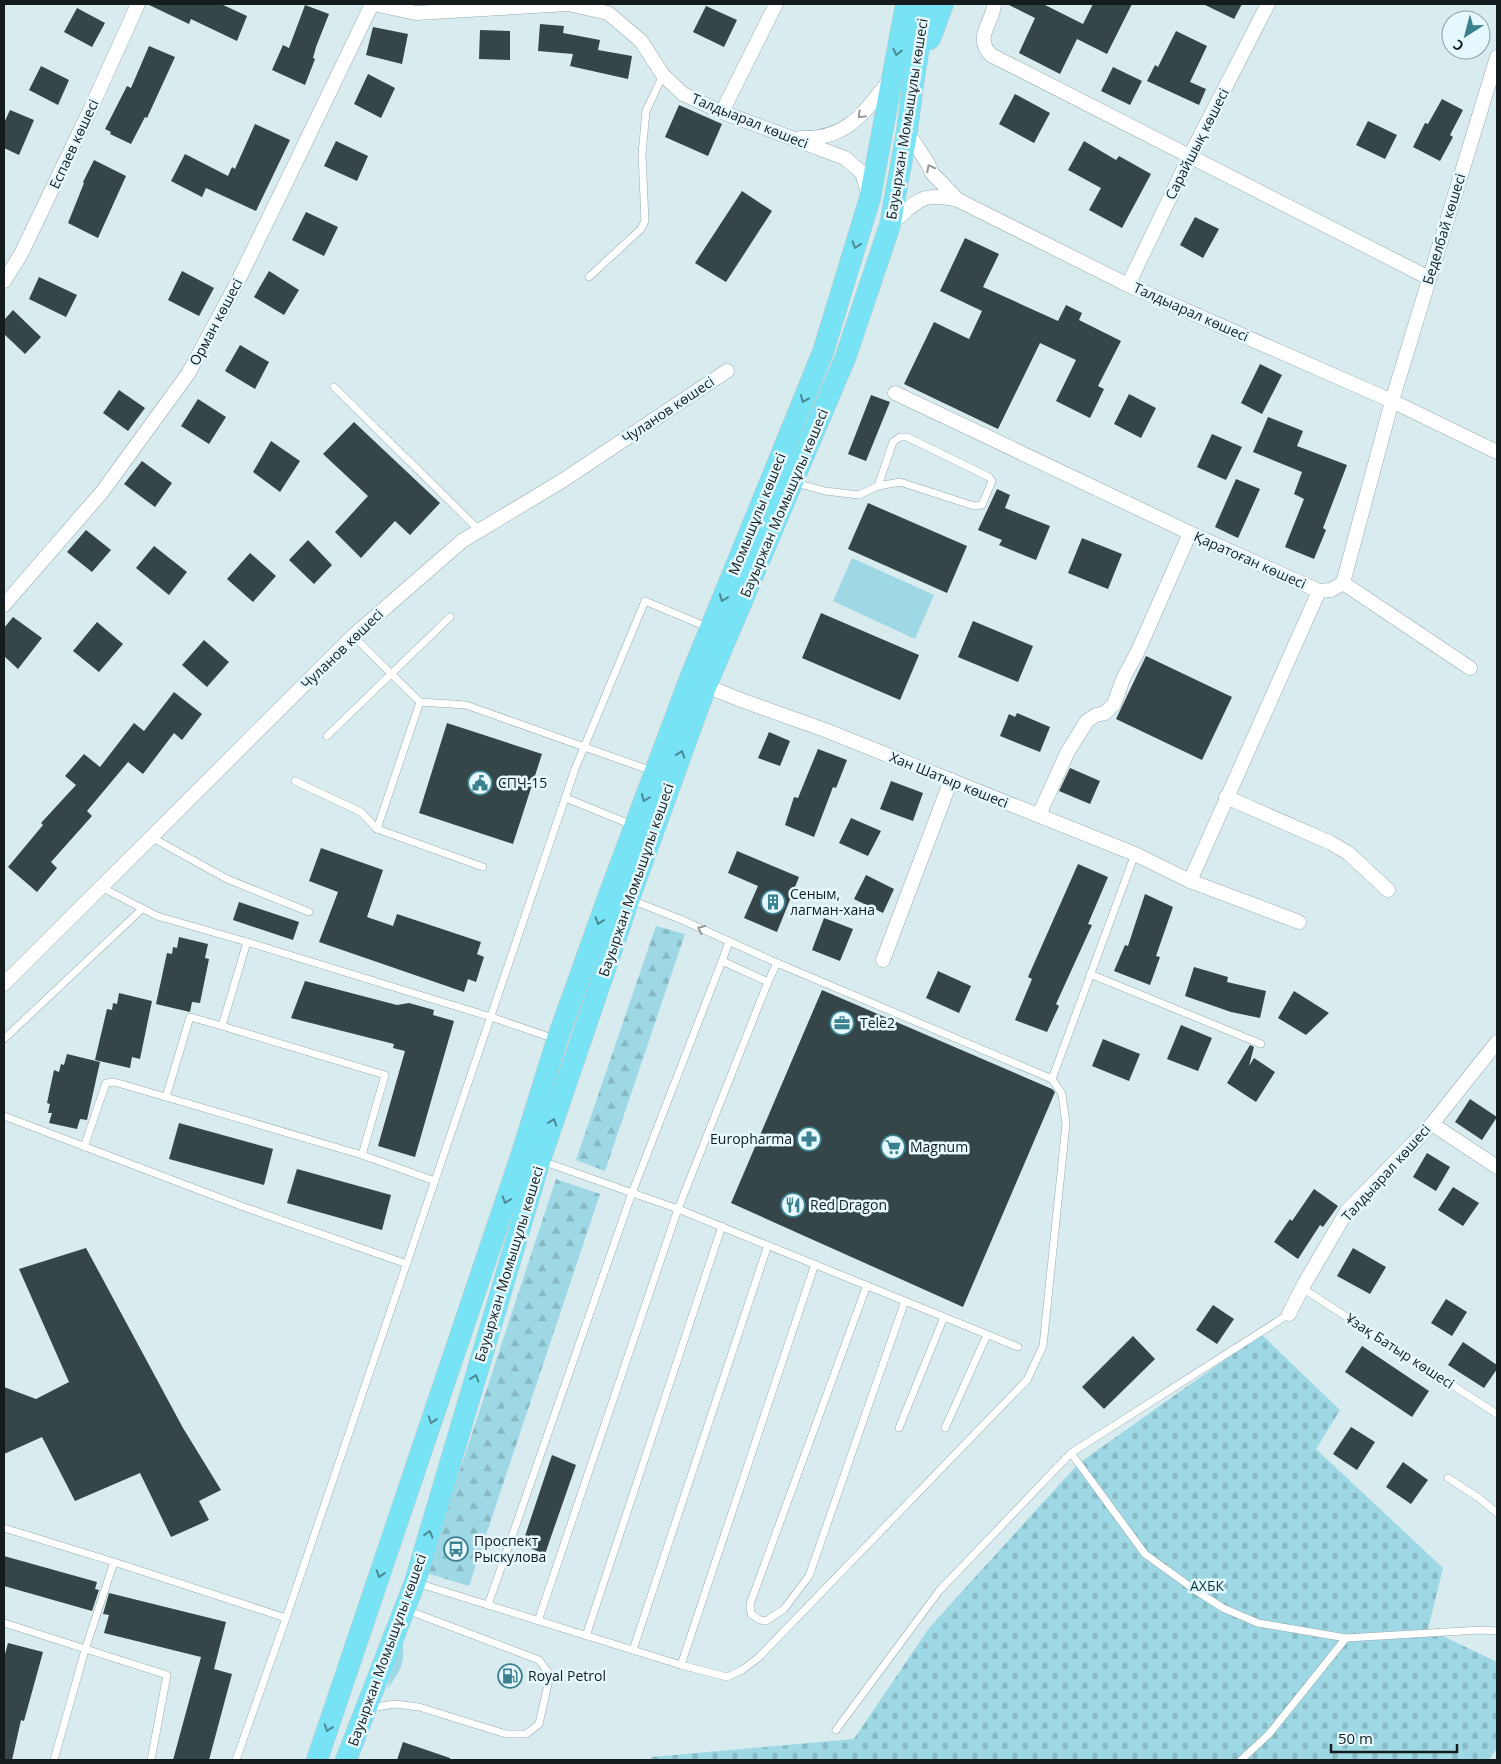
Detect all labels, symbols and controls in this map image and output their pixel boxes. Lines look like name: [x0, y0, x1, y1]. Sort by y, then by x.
north arrow: [1441, 10, 1491, 60]
street label: Бауыржан Момышұлы көшесі: [881, 17, 932, 221]
text: С: [1449, 36, 1467, 56]
one-way arrow: [893, 47, 903, 56]
street label: Сарайшық көшесі: [1160, 85, 1233, 203]
street label: Талдыарал көшесі: [689, 88, 811, 153]
street label: Еспаев көшесі: [45, 96, 103, 192]
one-way arrow: [858, 109, 867, 118]
one-way arrow: [926, 164, 936, 173]
street label: Беделбай көшесі: [1418, 171, 1469, 287]
one-way arrow: [852, 240, 862, 249]
street label: Орман көшесі: [185, 275, 247, 369]
street label: Талдыарал көшесі: [1131, 278, 1252, 345]
street label: Чуланов көшесі: [618, 372, 718, 448]
one-way arrow: [800, 394, 810, 403]
street label: Бауыржан Момышұлы көшесі: [737, 406, 831, 600]
street label: Момышұлы көшесі: [725, 451, 789, 577]
street label: Қаратоған көшесі: [1191, 526, 1309, 593]
one-way arrow: [719, 593, 729, 602]
street label: Чуланов көшесі: [296, 604, 387, 693]
street label: Хан Шатыр көшесі: [887, 747, 1011, 812]
one-way arrow: [675, 750, 685, 759]
public building icon: СПЧ-15: [467, 770, 493, 796]
place label: СПЧ-15: [498, 773, 547, 792]
street label: Бауыржан Момышұлы көшесі: [593, 781, 678, 979]
one-way arrow: [641, 794, 651, 802]
place label: Сеным, лагман-хана: [790, 884, 875, 919]
building icon: Сеным, лагман-хана: [760, 889, 786, 915]
one-way arrow: [595, 916, 605, 925]
one-way arrow: [697, 924, 706, 935]
office icon: Tele2: [829, 1010, 855, 1036]
place label: Tele2: [860, 1013, 895, 1032]
one-way arrow: [547, 1118, 557, 1127]
street label: Талдыарал көшесі: [1337, 1120, 1434, 1225]
pharmacy icon: Europharma: [796, 1126, 822, 1152]
place label: Europharma: [710, 1129, 792, 1148]
supermarket icon: Magnum: [880, 1134, 906, 1160]
place label: Magnum: [910, 1137, 968, 1156]
street label: Бауыржан Момышұлы көшесі: [470, 1164, 547, 1364]
restaurant icon: Red Dragon: [780, 1192, 806, 1218]
one-way arrow: [502, 1195, 512, 1203]
place label: Red Dragon: [810, 1195, 887, 1214]
street label: Ұзақ Батыр көшесі: [1342, 1308, 1458, 1393]
one-way arrow: [470, 1374, 480, 1383]
one-way arrow: [428, 1415, 438, 1424]
one-way arrow: [424, 1530, 434, 1538]
place label: Проспект Рыскулова: [474, 1531, 546, 1566]
bus stop icon: Проспект Рыскулова: [443, 1536, 469, 1562]
street label: Бауыржан Момышұлы көшесі: [343, 1551, 430, 1749]
one-way arrow: [376, 1569, 386, 1578]
park label: АХБК: [1190, 1576, 1224, 1595]
fuel station icon: Royal Petrol: [497, 1663, 523, 1689]
place label: Royal Petrol: [528, 1666, 606, 1685]
scale bar: [1331, 1722, 1457, 1754]
one-way arrow: [324, 1723, 334, 1732]
text: 50 m: [1338, 1728, 1373, 1748]

